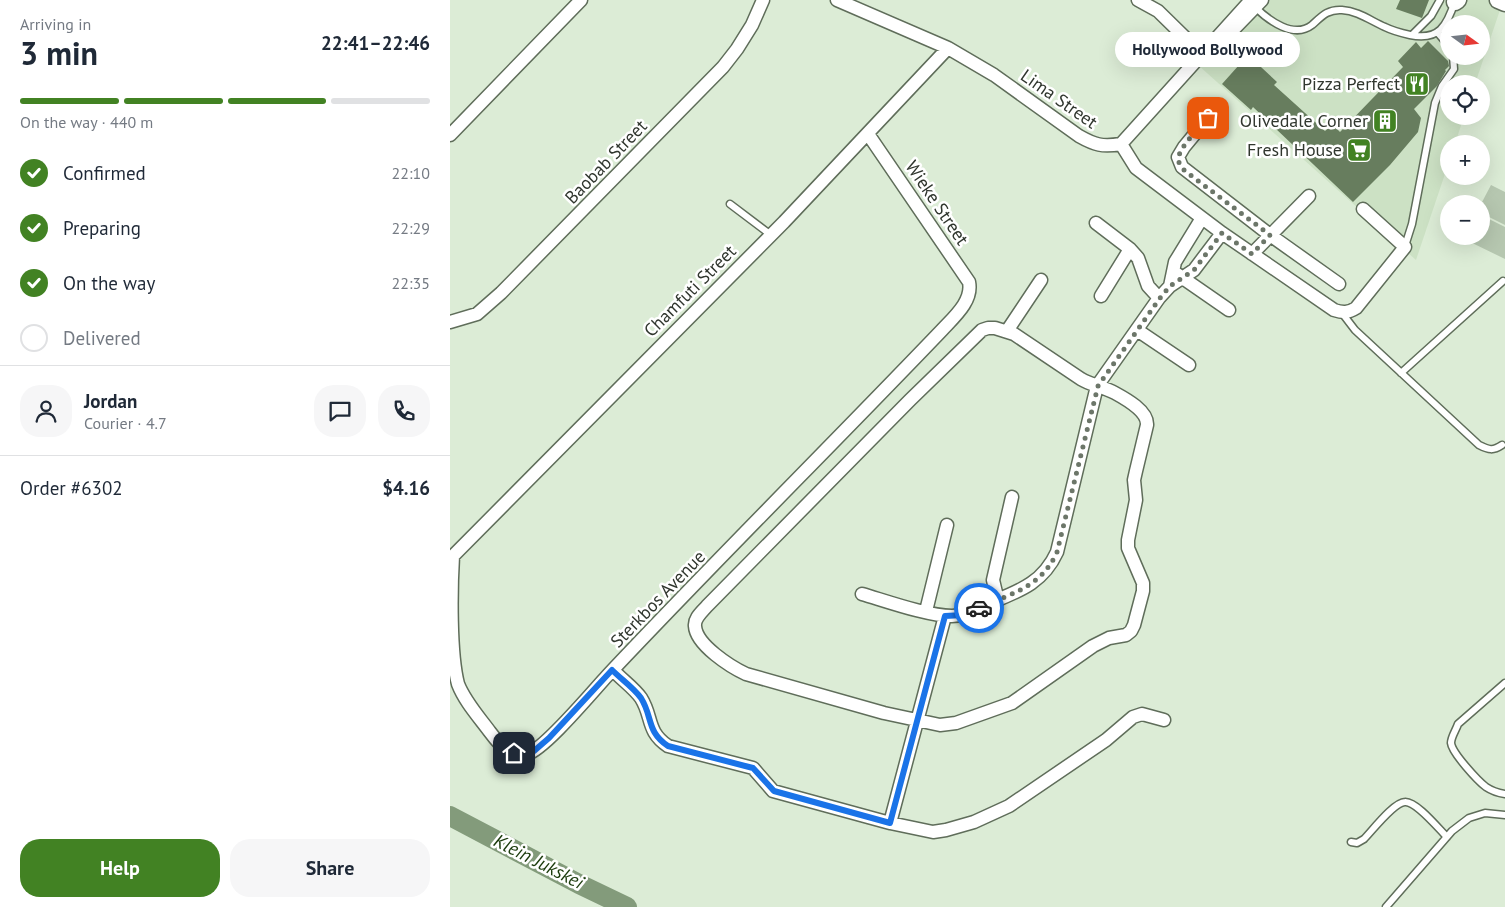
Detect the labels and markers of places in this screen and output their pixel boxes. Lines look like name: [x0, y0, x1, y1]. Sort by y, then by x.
callout: Hollywood Bollywood: [1116, 33, 1300, 68]
restaurant icon: Pizza Perfect: [1404, 71, 1430, 97]
place label: Pizza Perfect: [1302, 72, 1400, 95]
pin: [1187, 97, 1229, 139]
building icon: Olivedale Corner: [1372, 108, 1398, 134]
place label: Olivedale Corner: [1240, 109, 1368, 132]
supermarket icon: Fresh House: [1346, 137, 1372, 163]
place label: Fresh House: [1247, 138, 1342, 161]
pin: [493, 732, 535, 774]

